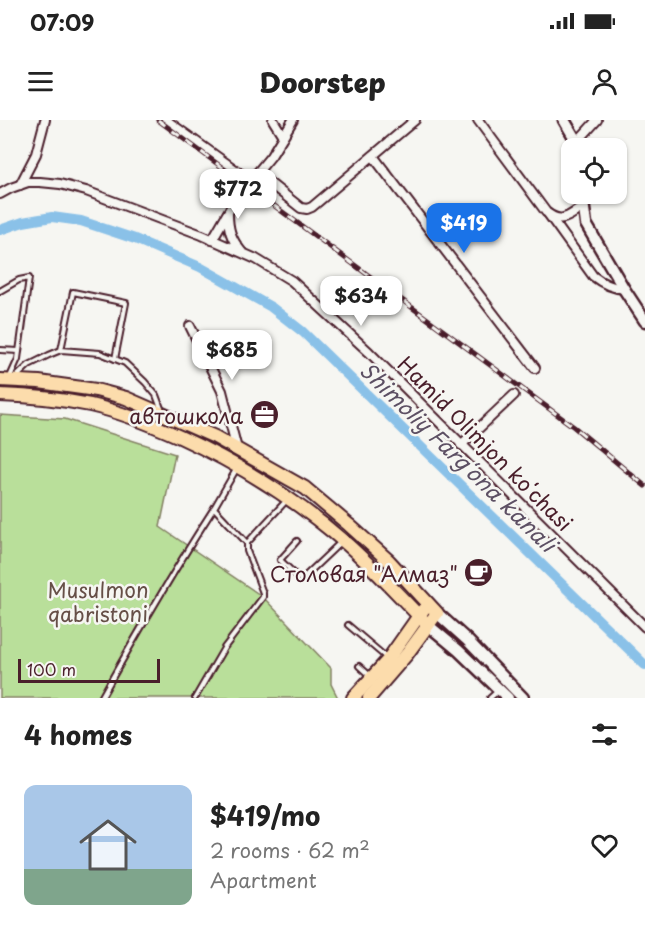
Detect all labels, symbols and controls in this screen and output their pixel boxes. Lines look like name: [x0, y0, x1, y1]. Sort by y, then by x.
text: 07:09: [30, 5, 94, 38]
text: Doorstep: [259, 61, 386, 102]
icon: menu: [24, 65, 57, 98]
icon: person: [588, 65, 621, 98]
map controls: [561, 138, 627, 204]
button: locate: [561, 138, 627, 204]
pin: $772: [202, 169, 274, 220]
text: $772: [214, 173, 263, 203]
pin: $419: [428, 203, 500, 254]
text: $419: [441, 207, 487, 237]
pin: $634: [325, 276, 397, 327]
text: $634: [334, 280, 388, 310]
pin: $685: [196, 330, 268, 381]
text: $685: [206, 334, 258, 364]
street label: Hamid Olimjon koʻchasi: [391, 348, 581, 538]
water label: Shimoliy Fargʻona kanali: [353, 353, 567, 561]
place label: автошкола: [129, 399, 243, 431]
office icon: автошкола: [248, 399, 280, 431]
place label: Столовая "Алмаз": [270, 557, 458, 589]
cafe icon: Столовая "Алмаз": [463, 557, 495, 589]
park label: Musulmon qabristoni: [47, 573, 149, 629]
scale bar: [18, 656, 160, 684]
text: 100 m: [27, 657, 76, 681]
text: 4 homes: [24, 715, 132, 754]
icon: filters: [588, 718, 621, 751]
text: $419/mo: [210, 796, 320, 835]
icon: home: [72, 809, 144, 881]
icon: heart: [588, 829, 621, 862]
text: 2 rooms · 62 m²: [210, 835, 370, 865]
text: Apartment: [210, 865, 317, 895]

